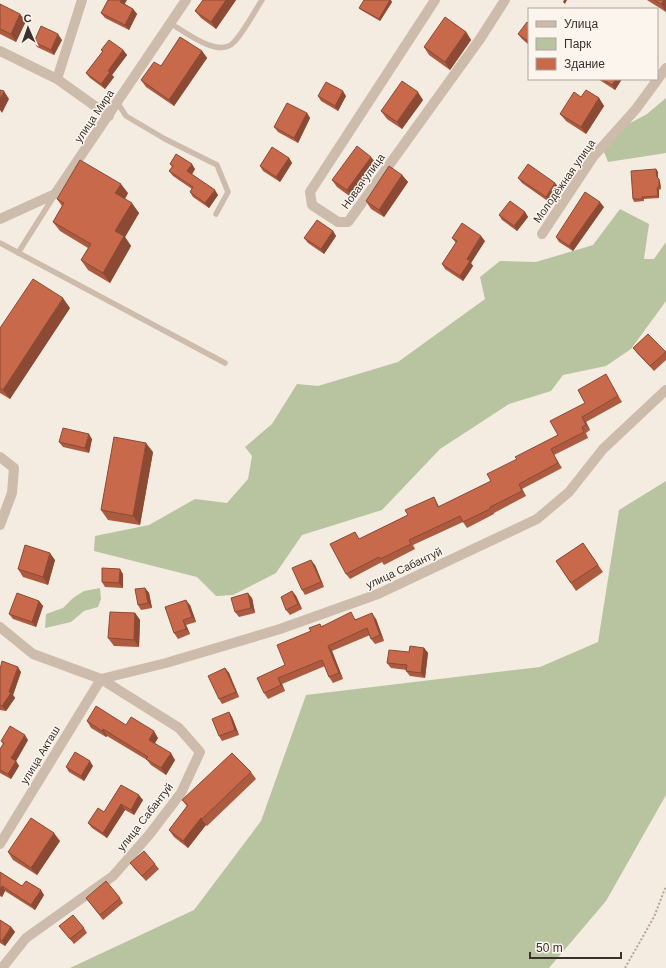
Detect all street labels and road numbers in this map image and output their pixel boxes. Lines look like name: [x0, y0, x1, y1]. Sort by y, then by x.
street label: улица Мира: [72, 87, 116, 145]
street label: Молодёжная улица: [531, 136, 598, 225]
street label: Новая улица: [339, 150, 388, 211]
street label: улица Сабантуй: [364, 545, 444, 591]
street label: улица Акташ: [18, 724, 62, 786]
street label: улица Сабантуй: [115, 781, 175, 853]

